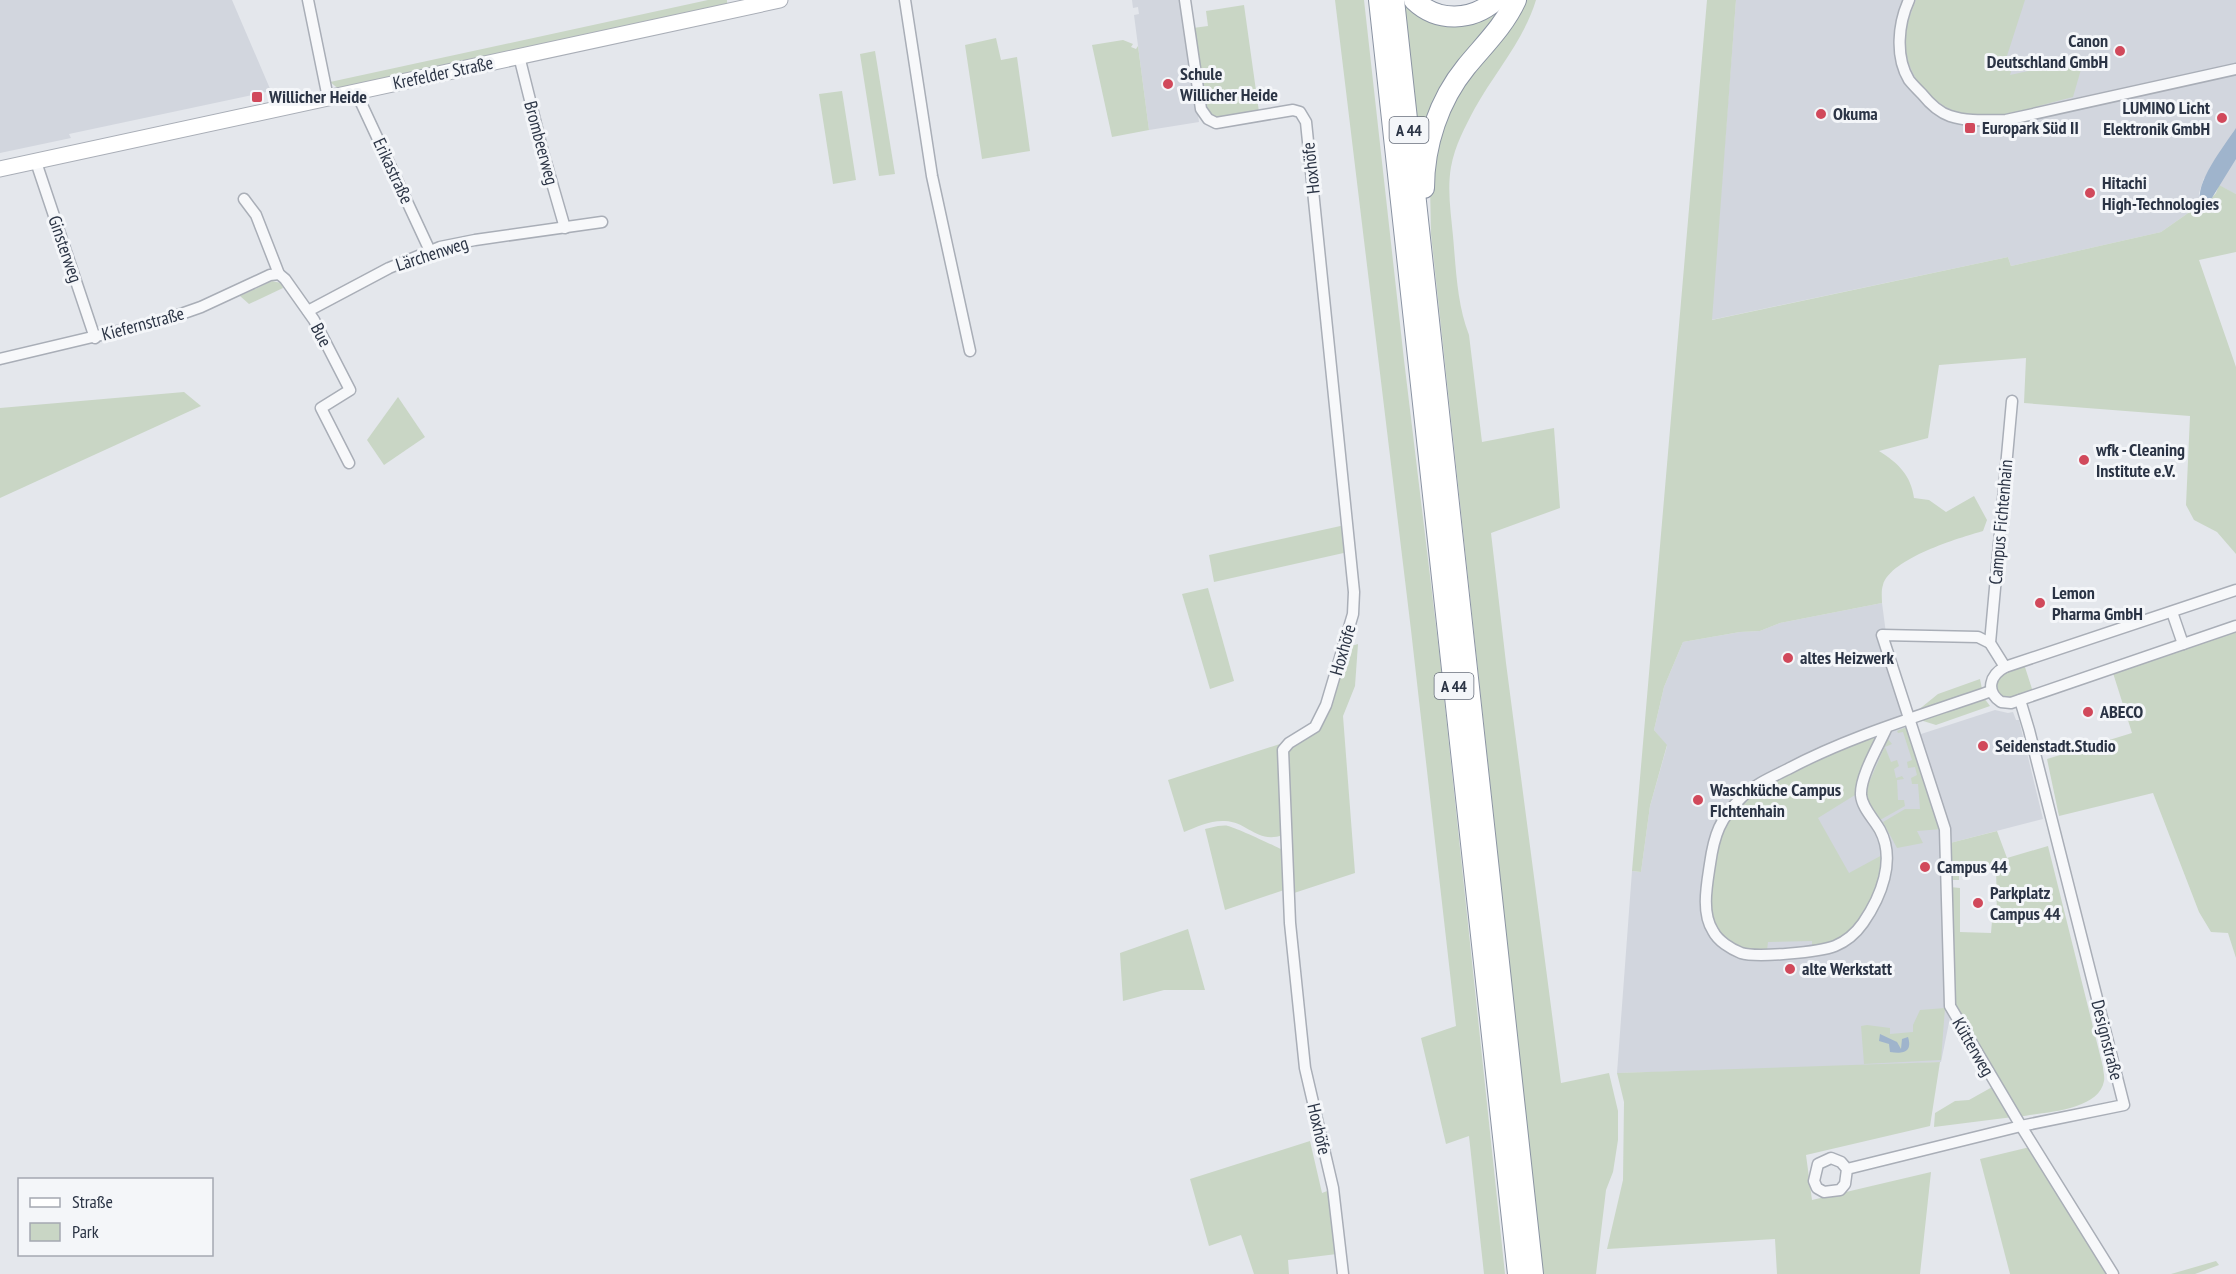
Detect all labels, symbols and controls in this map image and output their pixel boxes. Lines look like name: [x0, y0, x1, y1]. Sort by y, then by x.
place label: Canon Deutschland GmbH: [1987, 29, 2108, 73]
marker: Canon Deutschland GmbH: [2113, 44, 2127, 58]
street label: Krefelder Straße: [391, 51, 495, 94]
place label: Schule Willicher Heide: [1179, 62, 1278, 106]
marker: Schule Willicher Heide: [1161, 77, 1175, 91]
place label: Willicher Heide: [268, 85, 367, 108]
marker: Willicher Heide: [250, 90, 264, 104]
place label: LUMINO Licht Elektronik GmbH: [2103, 96, 2211, 140]
street label: Brombeerweg: [519, 98, 564, 187]
place label: Okuma: [1833, 102, 1878, 125]
marker: Okuma: [1814, 107, 1828, 121]
marker: LUMINO Licht Elektronik GmbH: [2215, 111, 2229, 125]
place label: Europark Süd II: [1982, 116, 2079, 139]
road number: A 44: [1390, 117, 1428, 143]
marker: Europark Süd II: [1963, 121, 1977, 135]
street label: Erikastraße: [368, 134, 419, 207]
street label: Hoxhöfe: [1296, 141, 1325, 195]
place label: Hitachi High-Technologies: [2102, 171, 2219, 215]
marker: Hitachi High-Technologies: [2083, 186, 2097, 200]
street label: Ginsterweg: [43, 212, 88, 285]
street label: Lärchenweg: [393, 231, 471, 276]
street label: Kiefernstraße: [99, 301, 187, 346]
street label: Bue: [306, 319, 337, 351]
place label: wfk - Cleaning Institute e.V.: [2095, 438, 2185, 482]
marker: wfk - Cleaning Institute e.V.: [2077, 453, 2091, 467]
street label: Campus Fichtenhain: [1984, 459, 2017, 585]
place label: Lemon Pharma GmbH: [2052, 581, 2143, 625]
marker: Lemon Pharma GmbH: [2033, 596, 2047, 610]
street label: Hoxhöfe: [1324, 622, 1361, 678]
place label: altes Heizwerk: [1800, 646, 1895, 669]
marker: altes Heizwerk: [1781, 651, 1795, 665]
road number: A 44: [1434, 673, 1474, 699]
place label: ABECO: [2099, 700, 2143, 723]
marker: ABECO: [2081, 705, 2095, 719]
place label: Seidenstadt.Studio: [1995, 734, 2116, 757]
marker: Seidenstadt.Studio: [1976, 739, 1990, 753]
place label: Waschküche Campus FIchtenhain: [1709, 778, 1841, 822]
marker: Waschküche Campus FIchtenhain: [1691, 793, 1705, 807]
place label: Campus 44: [1937, 855, 2008, 878]
marker: Campus 44: [1918, 860, 1932, 874]
place label: Parkplatz Campus 44: [1990, 881, 2061, 925]
marker: Parkplatz Campus 44: [1971, 896, 1985, 910]
place label: alte Werkstatt: [1802, 957, 1893, 980]
marker: alte Werkstatt: [1783, 962, 1797, 976]
street label: Designstraße: [2086, 997, 2129, 1082]
street label: Kütterweg: [1947, 1013, 1999, 1080]
street label: Hoxhöfe: [1302, 1101, 1337, 1157]
legend: [18, 1178, 213, 1256]
text: Straße: [72, 1190, 113, 1213]
text: Park: [72, 1220, 99, 1243]

